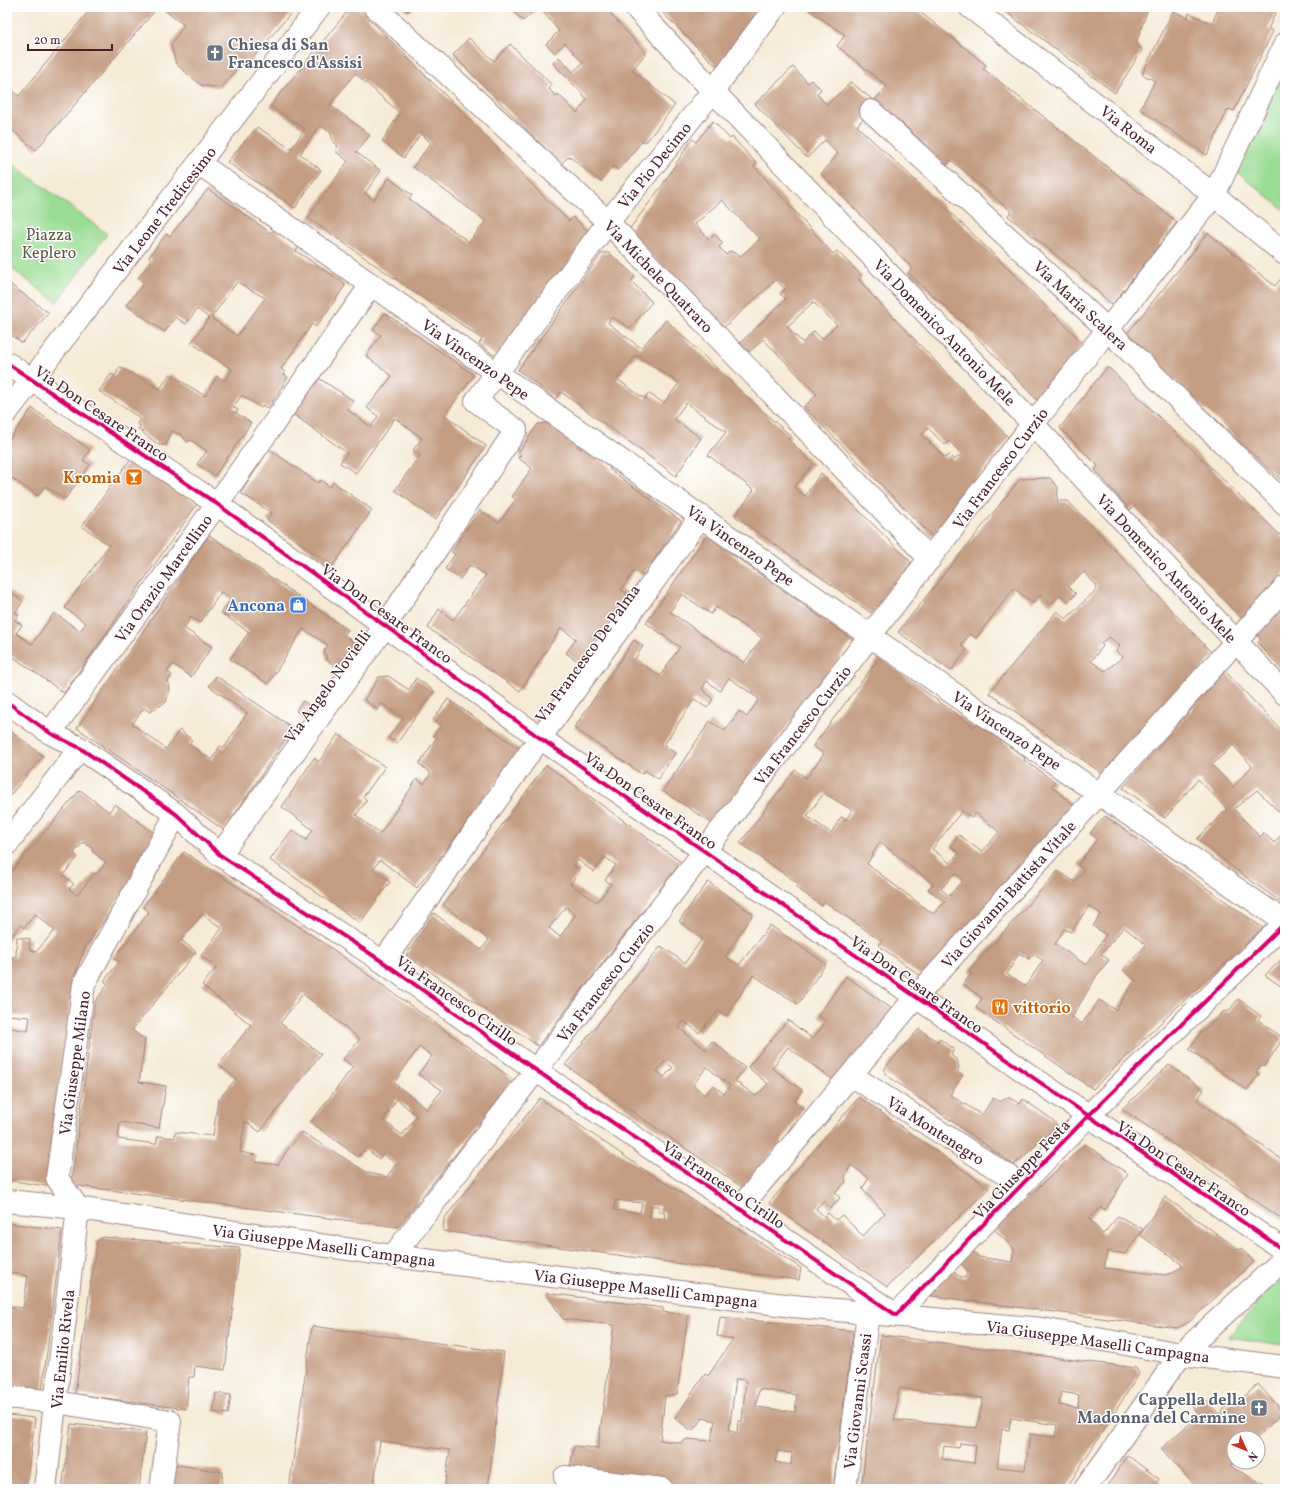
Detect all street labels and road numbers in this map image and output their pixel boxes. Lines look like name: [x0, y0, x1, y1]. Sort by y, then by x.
street label: Via Roma: [1094, 101, 1161, 160]
street label: Via Pio Decimo: [614, 118, 697, 214]
street label: Via Leone Tredicesimo: [109, 143, 223, 280]
street label: Via Michele Quatraro: [598, 216, 717, 339]
street label: Via Domenico Antonio Mele: [867, 255, 1020, 412]
street label: Via Maria Scalera: [1027, 257, 1132, 356]
street label: Via Vincenzo Pepe: [416, 315, 533, 406]
street label: Via Don Cesare Franco: [29, 361, 172, 468]
street label: Via Francesco Curzio: [949, 404, 1055, 534]
street label: Via Domenico Antonio Mele: [1090, 490, 1241, 649]
street label: Via Vincenzo Pepe: [681, 501, 798, 592]
street label: Via Orazio Marcellino: [111, 510, 219, 648]
street label: Via Don Cesare Franco: [316, 559, 456, 670]
street label: Via Francesco De Palma: [531, 581, 646, 728]
street label: Via Angelo Novielli: [280, 626, 377, 748]
street label: Via Francesco Curzio: [750, 662, 857, 791]
street label: Via Vincenzo Pepe: [947, 687, 1065, 776]
street label: Via Don Cesare Franco: [579, 747, 721, 856]
street label: Via Giovanni Battista Vitale: [937, 817, 1082, 974]
street label: Via Francesco Curzio: [553, 919, 660, 1048]
street label: Via Don Cesare Franco: [845, 931, 987, 1040]
street label: Via Francesco Cirillo: [390, 951, 521, 1052]
street label: Via Giuseppe Milano: [55, 990, 97, 1137]
street label: Via Montenegro: [882, 1092, 988, 1172]
street label: Via Giuseppe Festa: [969, 1115, 1076, 1225]
street label: Via Don Cesare Franco: [1111, 1116, 1254, 1223]
street label: Via Francesco Cirillo: [657, 1136, 789, 1235]
street label: Via Giuseppe Maselli Campagna: [211, 1220, 437, 1274]
street label: Via Giuseppe Maselli Campagna: [532, 1265, 759, 1315]
street label: Via Emilio Rivela: [47, 1288, 81, 1410]
street label: Via Giuseppe Maselli Campagna: [985, 1316, 1211, 1370]
street label: Via Giovanni Scassi: [840, 1332, 878, 1471]

